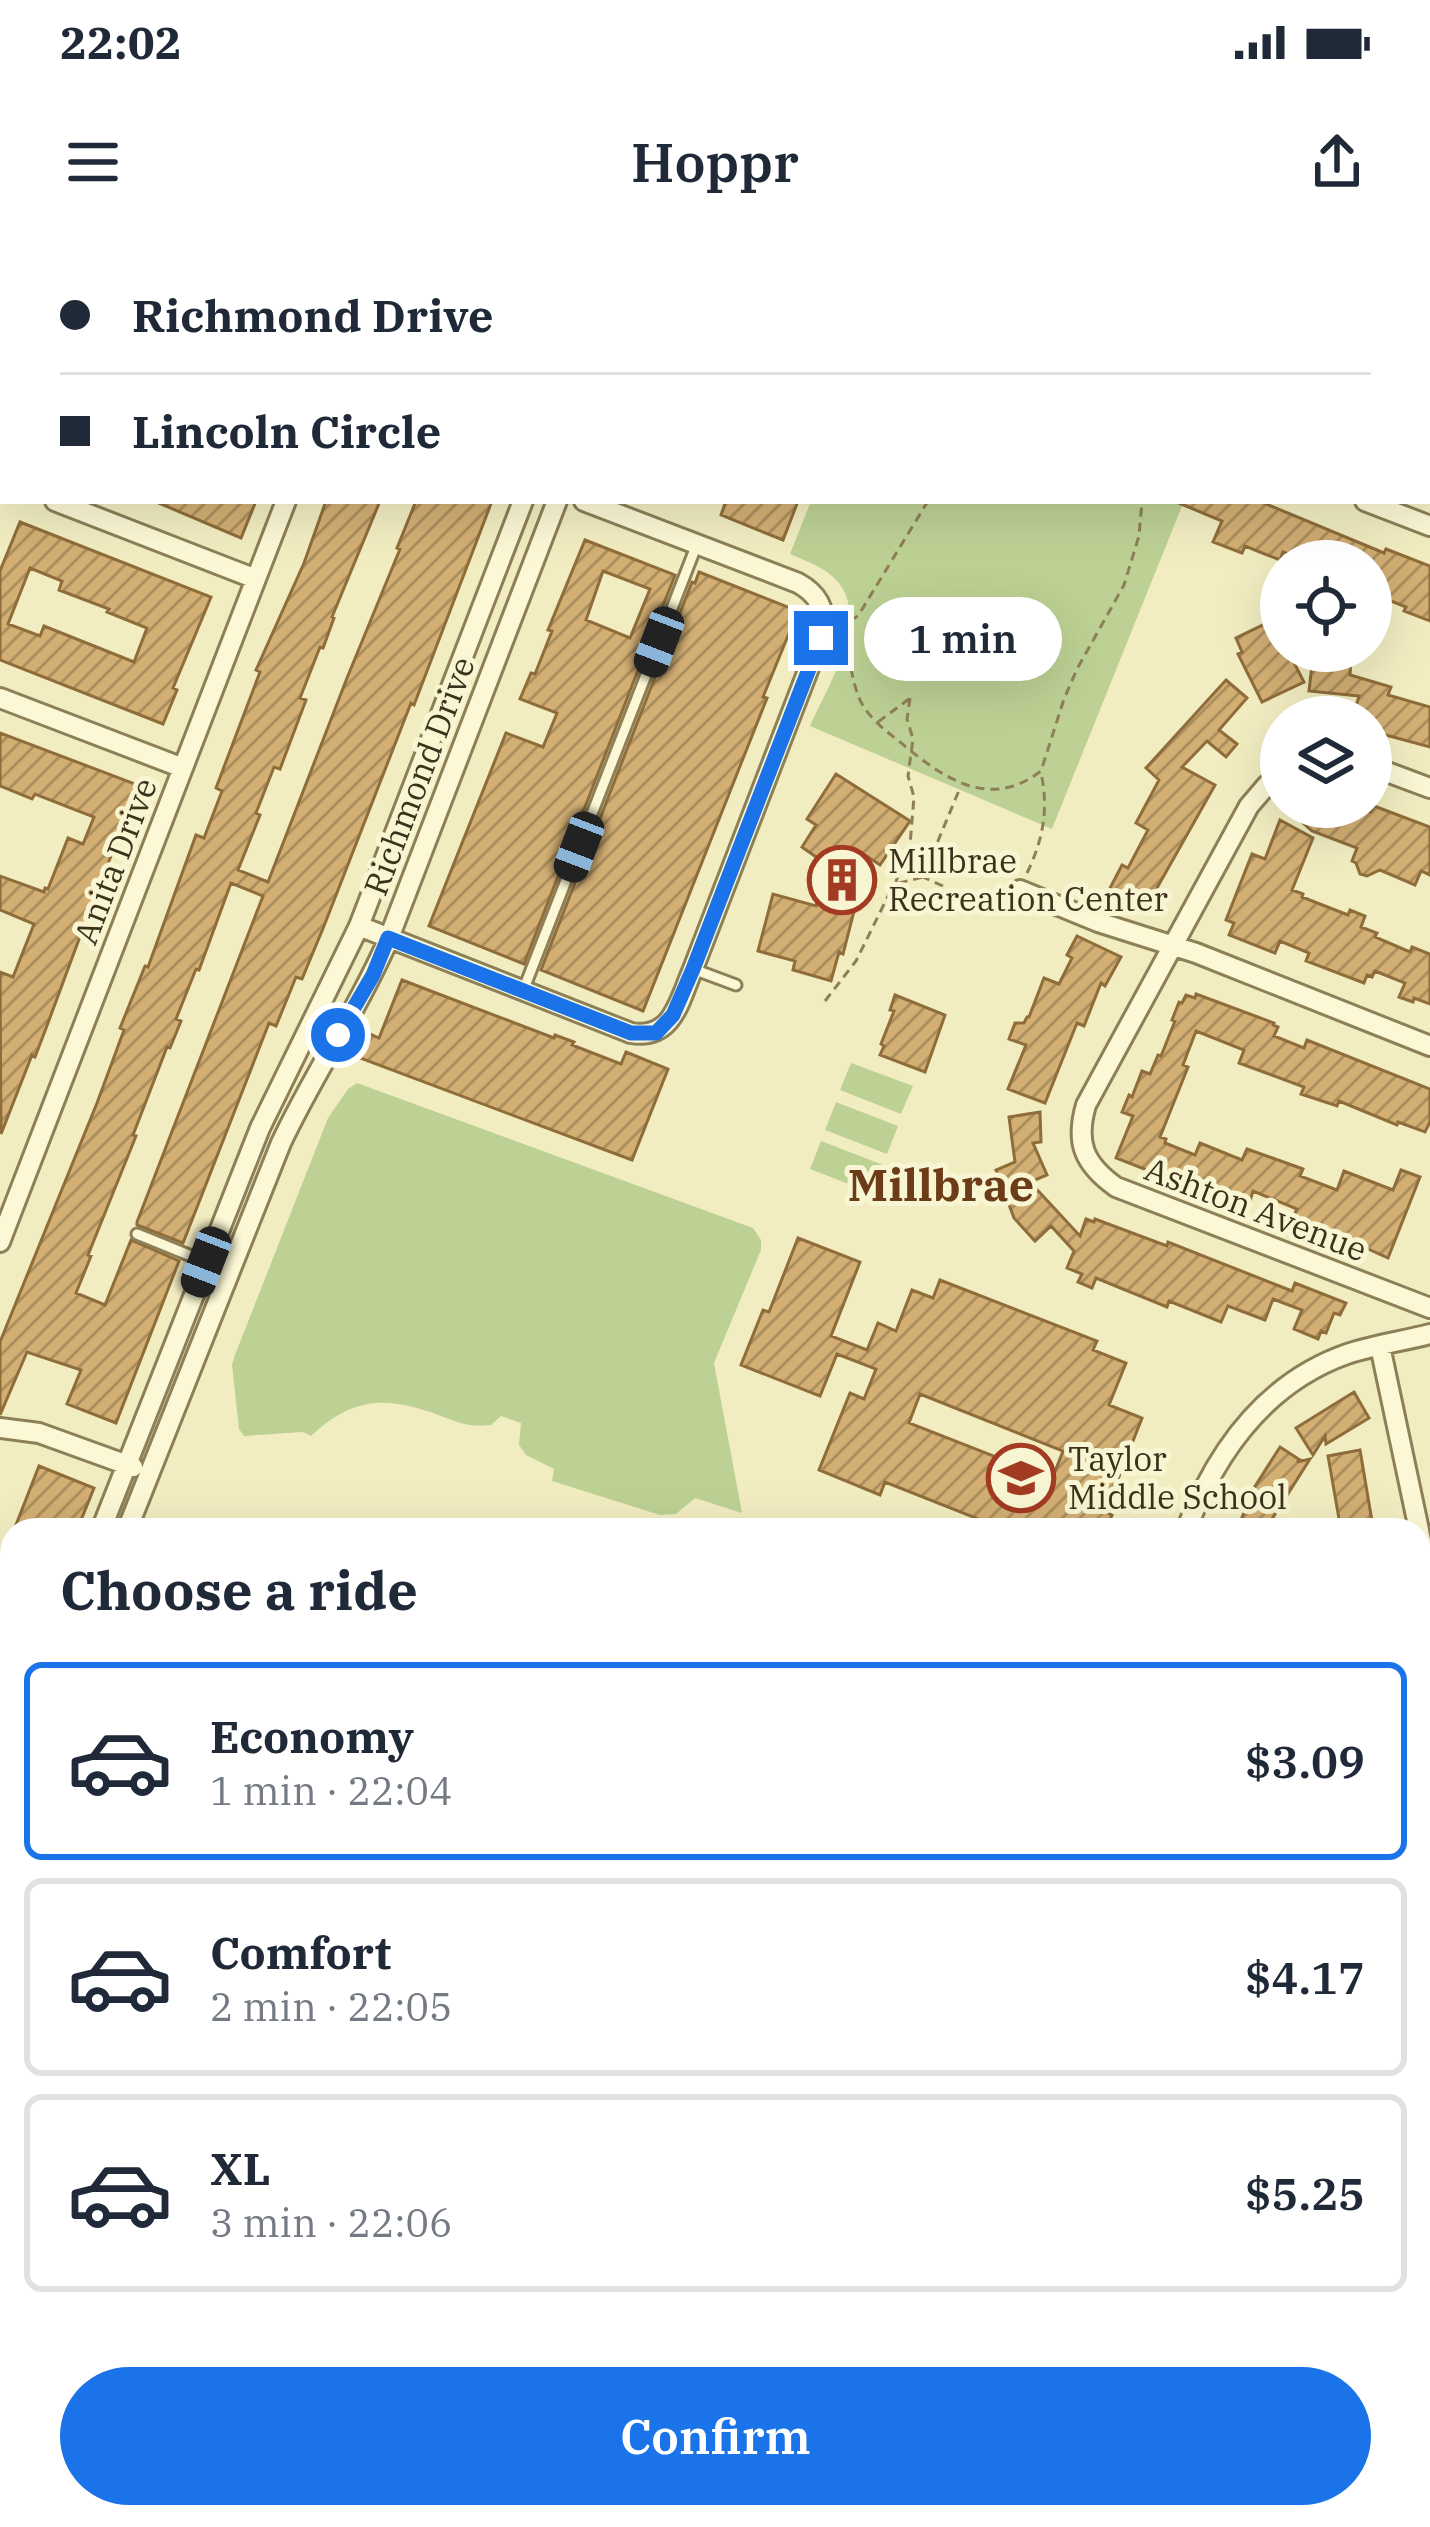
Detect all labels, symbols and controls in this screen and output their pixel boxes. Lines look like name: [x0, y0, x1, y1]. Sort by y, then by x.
text: 22:02: [60, 13, 182, 71]
text: Hoppr: [631, 127, 799, 197]
icon: menu: [60, 129, 126, 195]
icon: share: [1304, 129, 1370, 195]
text: Richmond Drive: [132, 286, 494, 344]
text: Lincoln Circle: [132, 402, 441, 460]
map controls: [1260, 540, 1392, 828]
button: locate: [1260, 540, 1392, 672]
callout: 1 min: [863, 596, 1061, 680]
car: [629, 602, 689, 682]
route end: [794, 611, 848, 665]
text: 1 min: [909, 613, 1017, 664]
street label: Richmond Drive: [353, 650, 484, 901]
button: layers: [1260, 696, 1392, 828]
street label: Anita Drive: [63, 772, 166, 950]
car: [549, 807, 609, 887]
place label: Millbrae Recreation Center: [888, 839, 1168, 920]
building icon: Millbrae Recreation Center: [807, 845, 877, 915]
route start: [311, 1008, 365, 1062]
street label: Ashton Avenue: [1139, 1146, 1373, 1271]
district label: Millbrae: [848, 1155, 1034, 1213]
car: [176, 1222, 236, 1302]
place label: Taylor Middle School: [1068, 1437, 1287, 1518]
school or university icon: Taylor Middle School: [986, 1443, 1056, 1513]
text: Choose a ride: [60, 1555, 418, 1625]
icon: car: [66, 1707, 174, 1815]
text: Economy: [210, 1707, 414, 1765]
text: $3.09: [1245, 1732, 1365, 1790]
text: 1 min · 22:04: [210, 1765, 452, 1816]
icon: car: [66, 1923, 174, 2031]
text: Comfort: [210, 1923, 391, 1981]
text: $4.17: [1245, 1948, 1365, 2006]
text: 2 min · 22:05: [210, 1981, 452, 2032]
icon: car: [66, 2139, 174, 2247]
text: XL: [210, 2139, 271, 2197]
text: $5.25: [1245, 2164, 1365, 2222]
text: 3 min · 22:06: [210, 2197, 452, 2248]
button: Confirm: [60, 2367, 1371, 2505]

